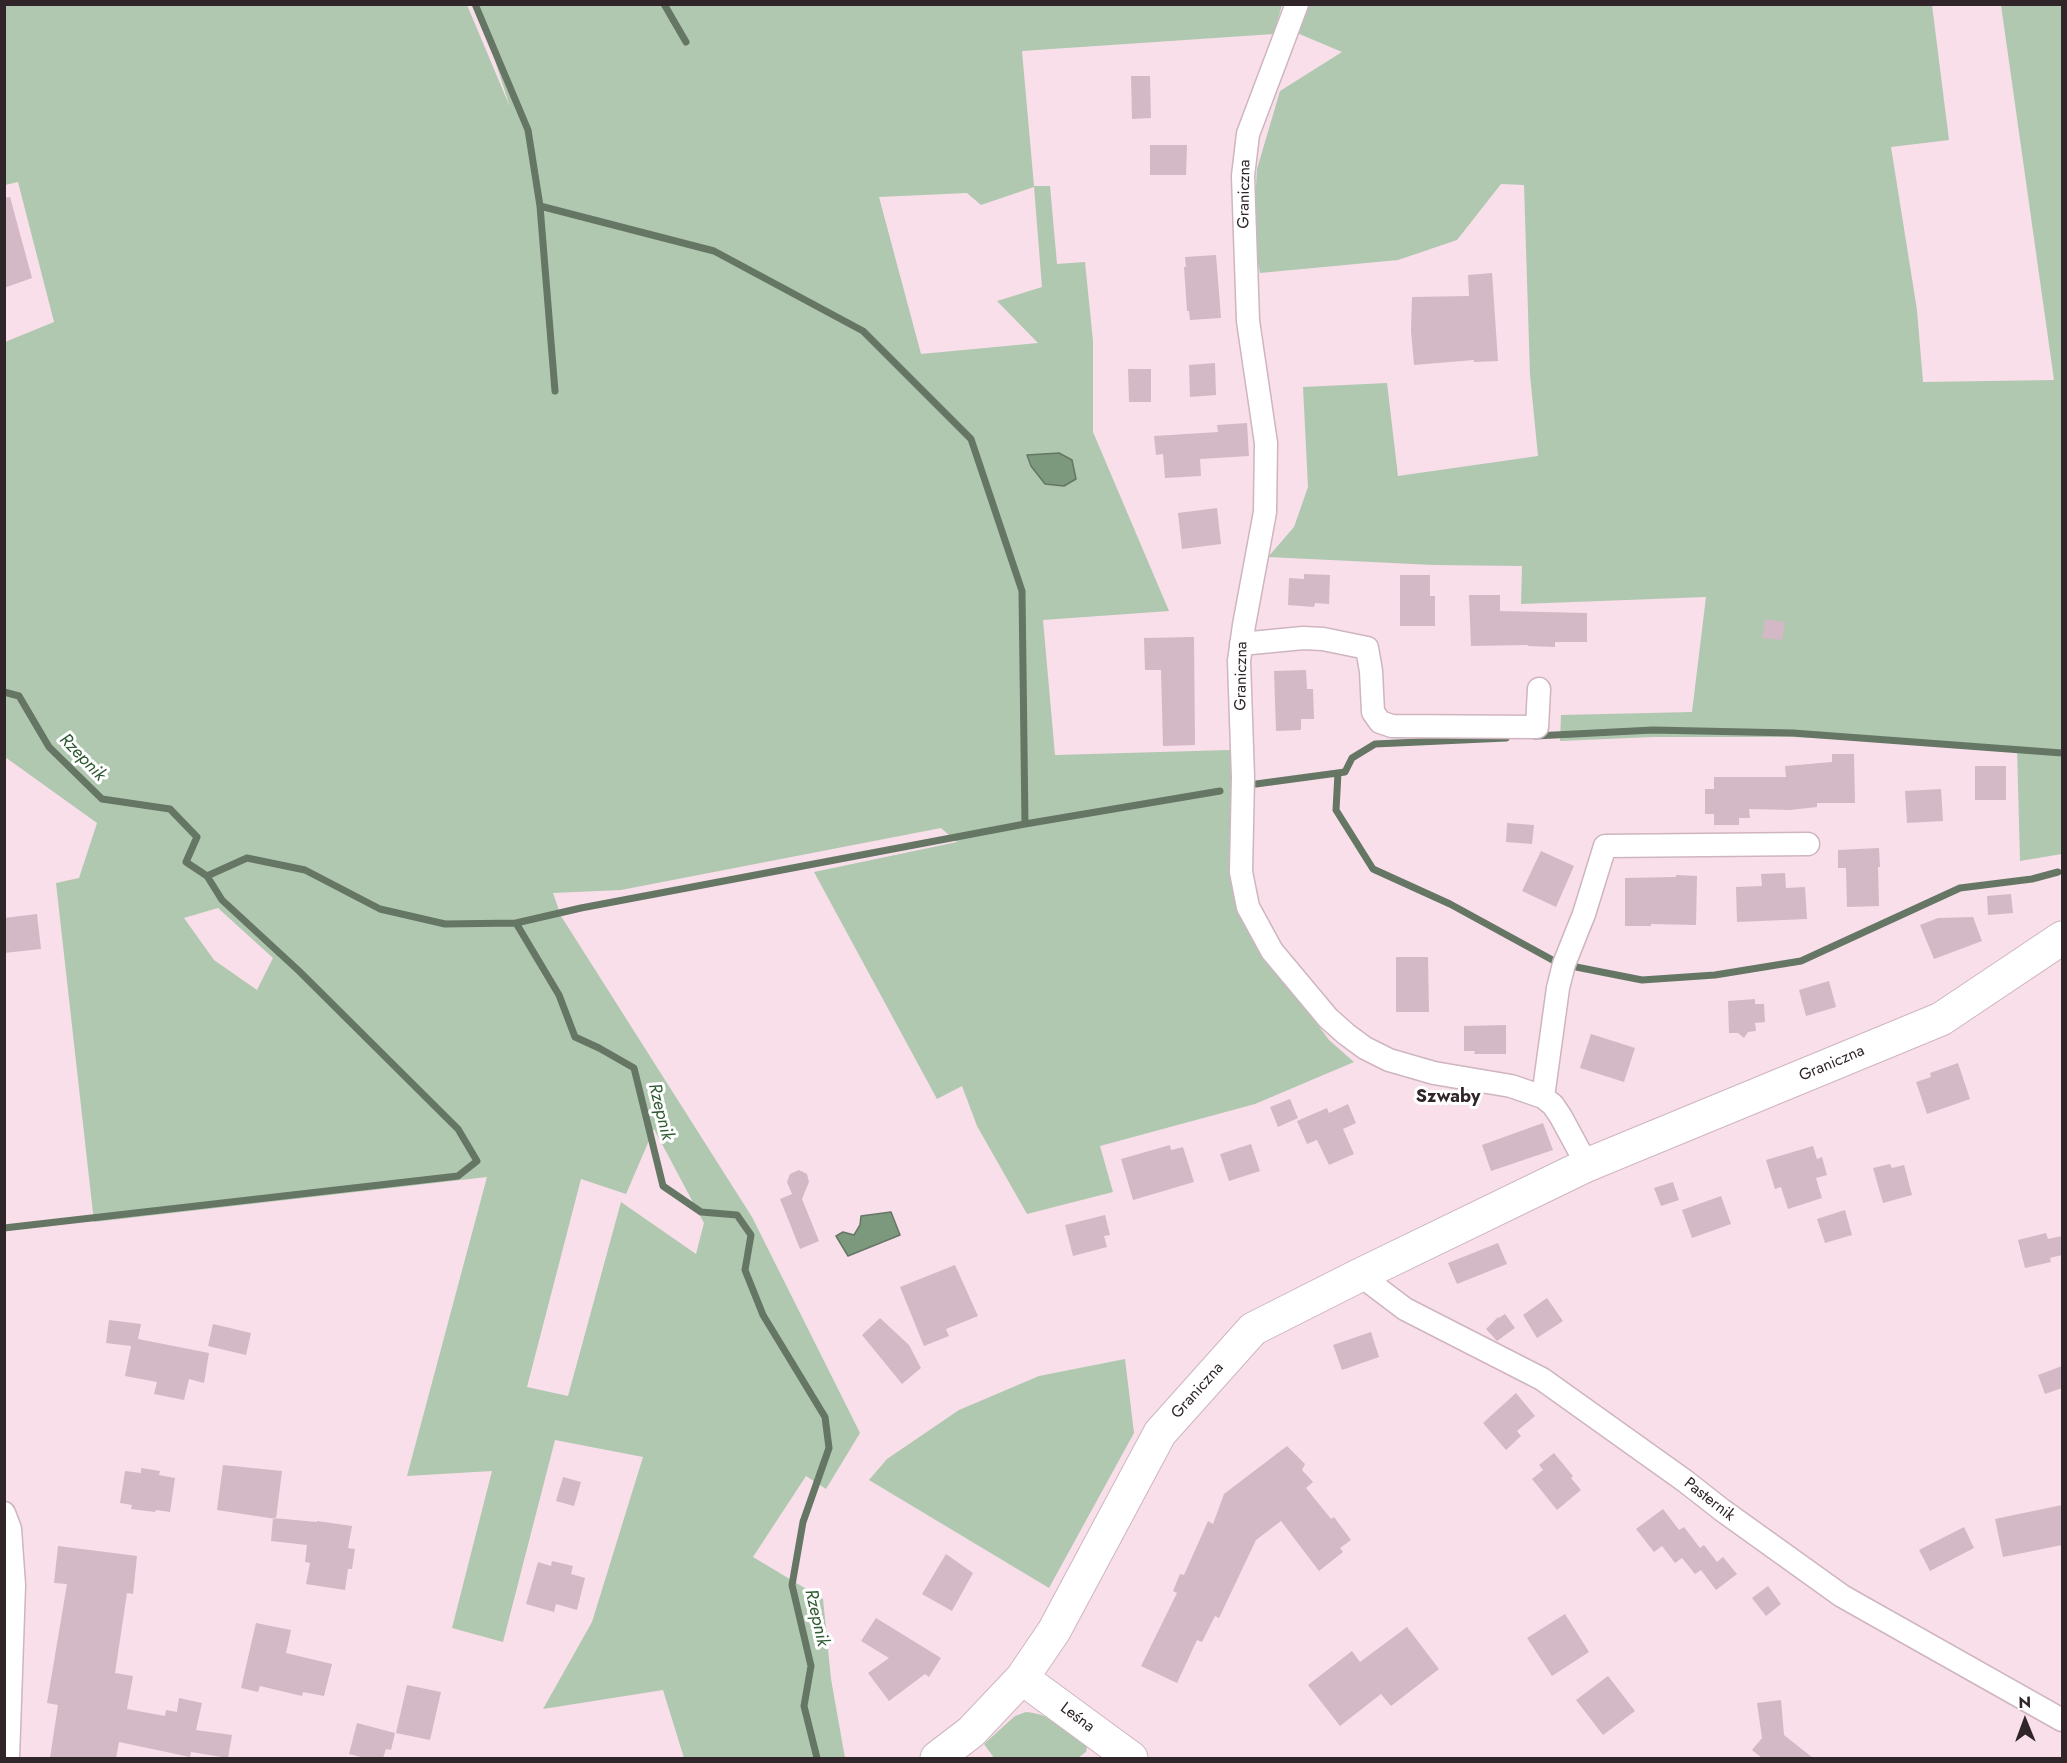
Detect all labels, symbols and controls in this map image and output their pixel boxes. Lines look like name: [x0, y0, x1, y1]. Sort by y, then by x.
street label: Graniczna: [1235, 159, 1255, 229]
street label: Graniczna: [1232, 641, 1252, 711]
water label: Rzepnik: [54, 730, 110, 786]
street label: Graniczna: [1796, 1042, 1868, 1086]
water label: Rzepnik: [643, 1081, 677, 1143]
district label: Szwaby: [1416, 1087, 1480, 1109]
street label: Graniczna: [1168, 1359, 1228, 1423]
street label: Pasternik: [1680, 1474, 1738, 1526]
water label: Rzepnik: [799, 1587, 833, 1649]
north arrow: [1995, 1691, 2055, 1751]
text: N: [2018, 1691, 2031, 1714]
street label: Leśna: [1056, 1699, 1098, 1737]

